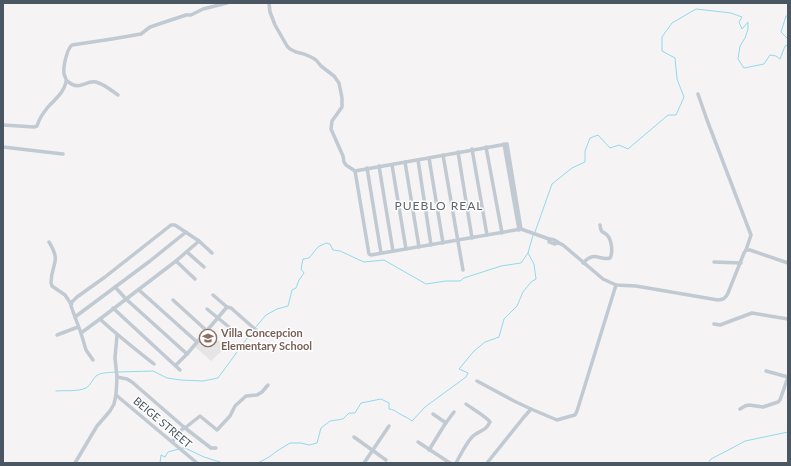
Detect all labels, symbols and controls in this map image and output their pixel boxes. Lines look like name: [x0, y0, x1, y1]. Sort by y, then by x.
district label: PUEBLO REAL: [395, 198, 483, 213]
place label: Villa Concepcion Elementary School: [220, 326, 312, 352]
school or university icon: Villa Concepcion Elementary School: [198, 328, 218, 348]
street label: BEIGE STREET: [131, 394, 195, 451]

